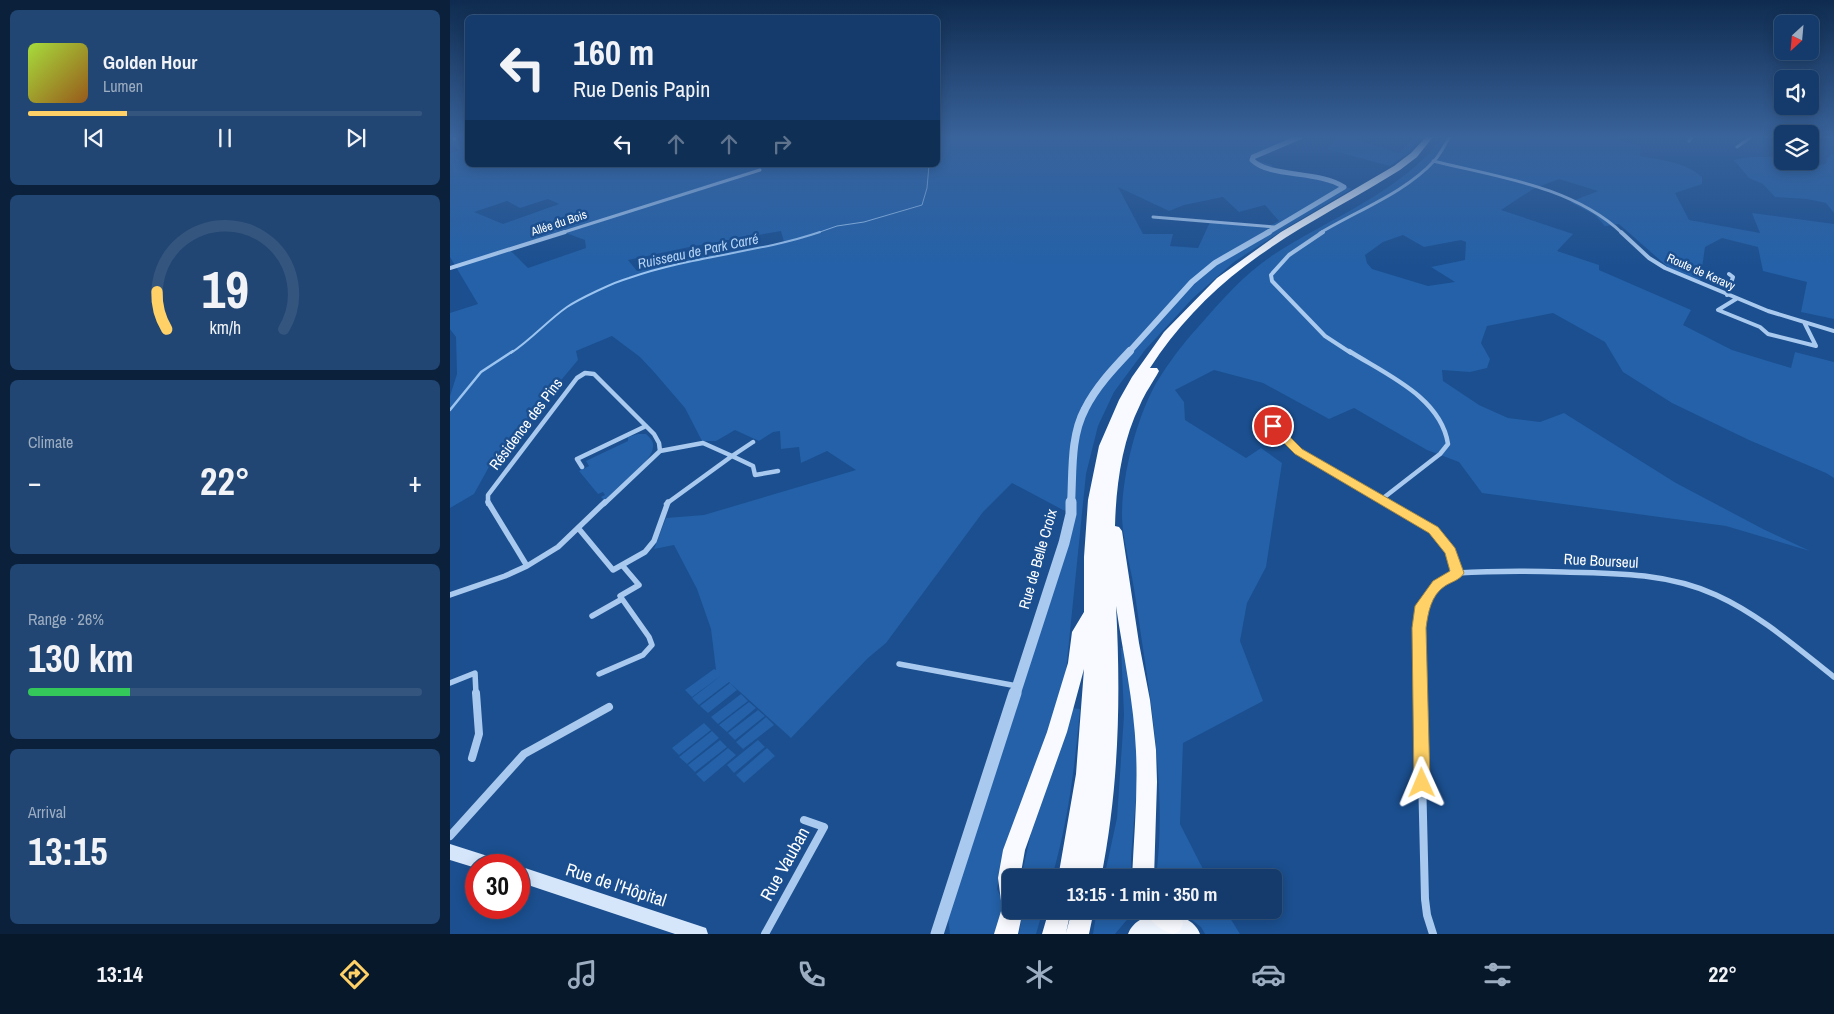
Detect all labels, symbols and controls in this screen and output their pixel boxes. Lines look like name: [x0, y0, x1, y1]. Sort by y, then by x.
north arrow: [1774, 15, 1819, 60]
map controls: [1774, 15, 1819, 170]
text: 160 m: [573, 29, 654, 76]
icon: left: [490, 35, 555, 100]
text: Golden Hour: [103, 49, 197, 75]
button: sound: [1774, 70, 1819, 115]
text: Rue Denis Papin: [573, 74, 710, 104]
text: Lumen: [103, 75, 143, 97]
icon: previous: [80, 124, 108, 152]
icon: pause: [211, 124, 239, 152]
icon: next: [342, 124, 370, 152]
button: layers: [1774, 125, 1819, 170]
icon: left: [609, 130, 637, 158]
icon: ahead: [662, 130, 690, 158]
icon: ahead: [715, 130, 743, 158]
icon: right: [768, 130, 796, 158]
street label: Allée du Bois: [528, 206, 589, 240]
water label: Ruisseau de Park Carré: [636, 229, 760, 273]
street label: Route de Keravy: [1664, 250, 1738, 294]
text: 19: [201, 254, 249, 324]
text: km/h: [209, 316, 241, 340]
street label: Résidence des Pins: [484, 373, 567, 474]
pin: [1252, 405, 1294, 447]
icon: arrive: [1259, 412, 1287, 440]
text: Climate: [28, 431, 73, 453]
text: 22°: [200, 456, 250, 507]
text: −: [28, 463, 41, 501]
text: +: [409, 463, 422, 501]
street label: Rue de Belle Croix: [1013, 506, 1062, 611]
street label: Rue Bourseul: [1563, 548, 1639, 573]
text: Range · 26%: [28, 608, 104, 630]
text: 130 km: [28, 633, 134, 684]
position arrow: [1395, 756, 1447, 808]
text: Arrival: [28, 801, 66, 823]
street label: Rue Vauban: [754, 822, 815, 905]
text: 13:15: [28, 826, 108, 877]
speed limit sign: 30: [465, 854, 530, 919]
street label: Rue de l'Hôpital: [563, 856, 670, 913]
text: 13:15 · 1 min · 350 m: [1067, 881, 1217, 907]
icon: directions: [337, 957, 372, 992]
icon: music: [565, 957, 600, 992]
icon: phone: [794, 957, 829, 992]
icon: climate: [1022, 957, 1057, 992]
icon: car: [1251, 957, 1286, 992]
icon: filters: [1480, 957, 1515, 992]
text: 13:14: [97, 959, 143, 989]
text: 22°: [1708, 959, 1737, 989]

